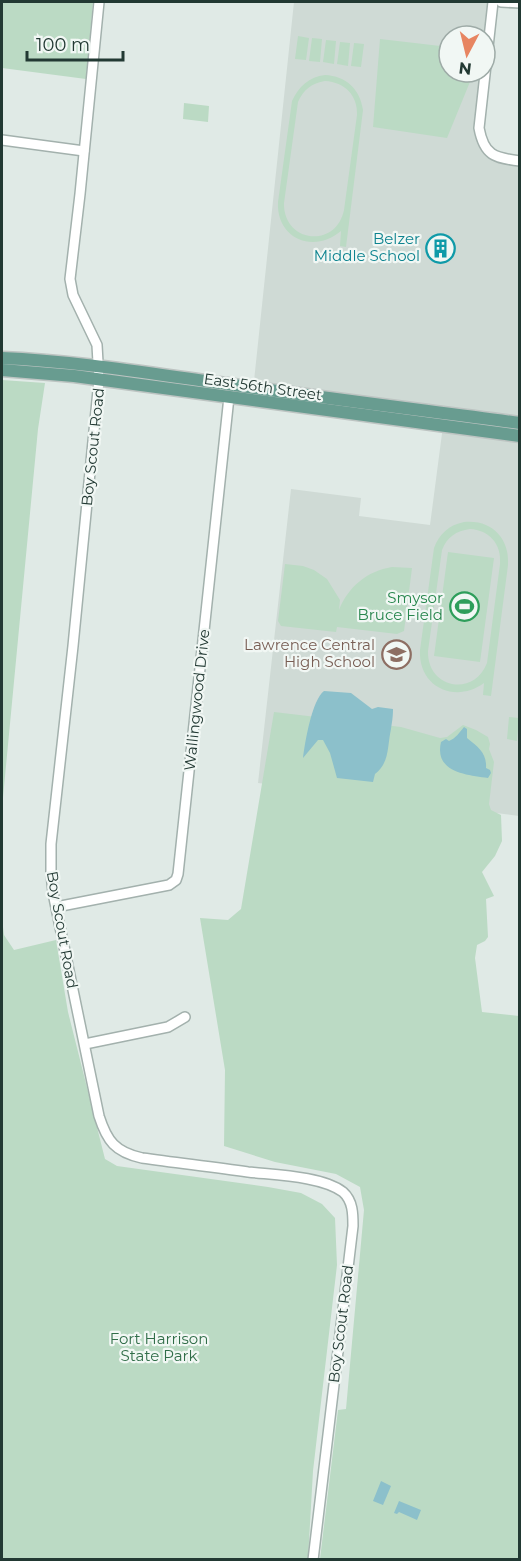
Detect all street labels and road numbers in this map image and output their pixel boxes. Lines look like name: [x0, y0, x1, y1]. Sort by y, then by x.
street label: East 56th Street: [203, 369, 323, 404]
street label: Boy Scout Road: [77, 387, 108, 507]
street label: Wallingwood Drive: [180, 628, 213, 772]
street label: Boy Scout Road: [43, 870, 82, 990]
street label: Boy Scout Road: [324, 1264, 357, 1384]

